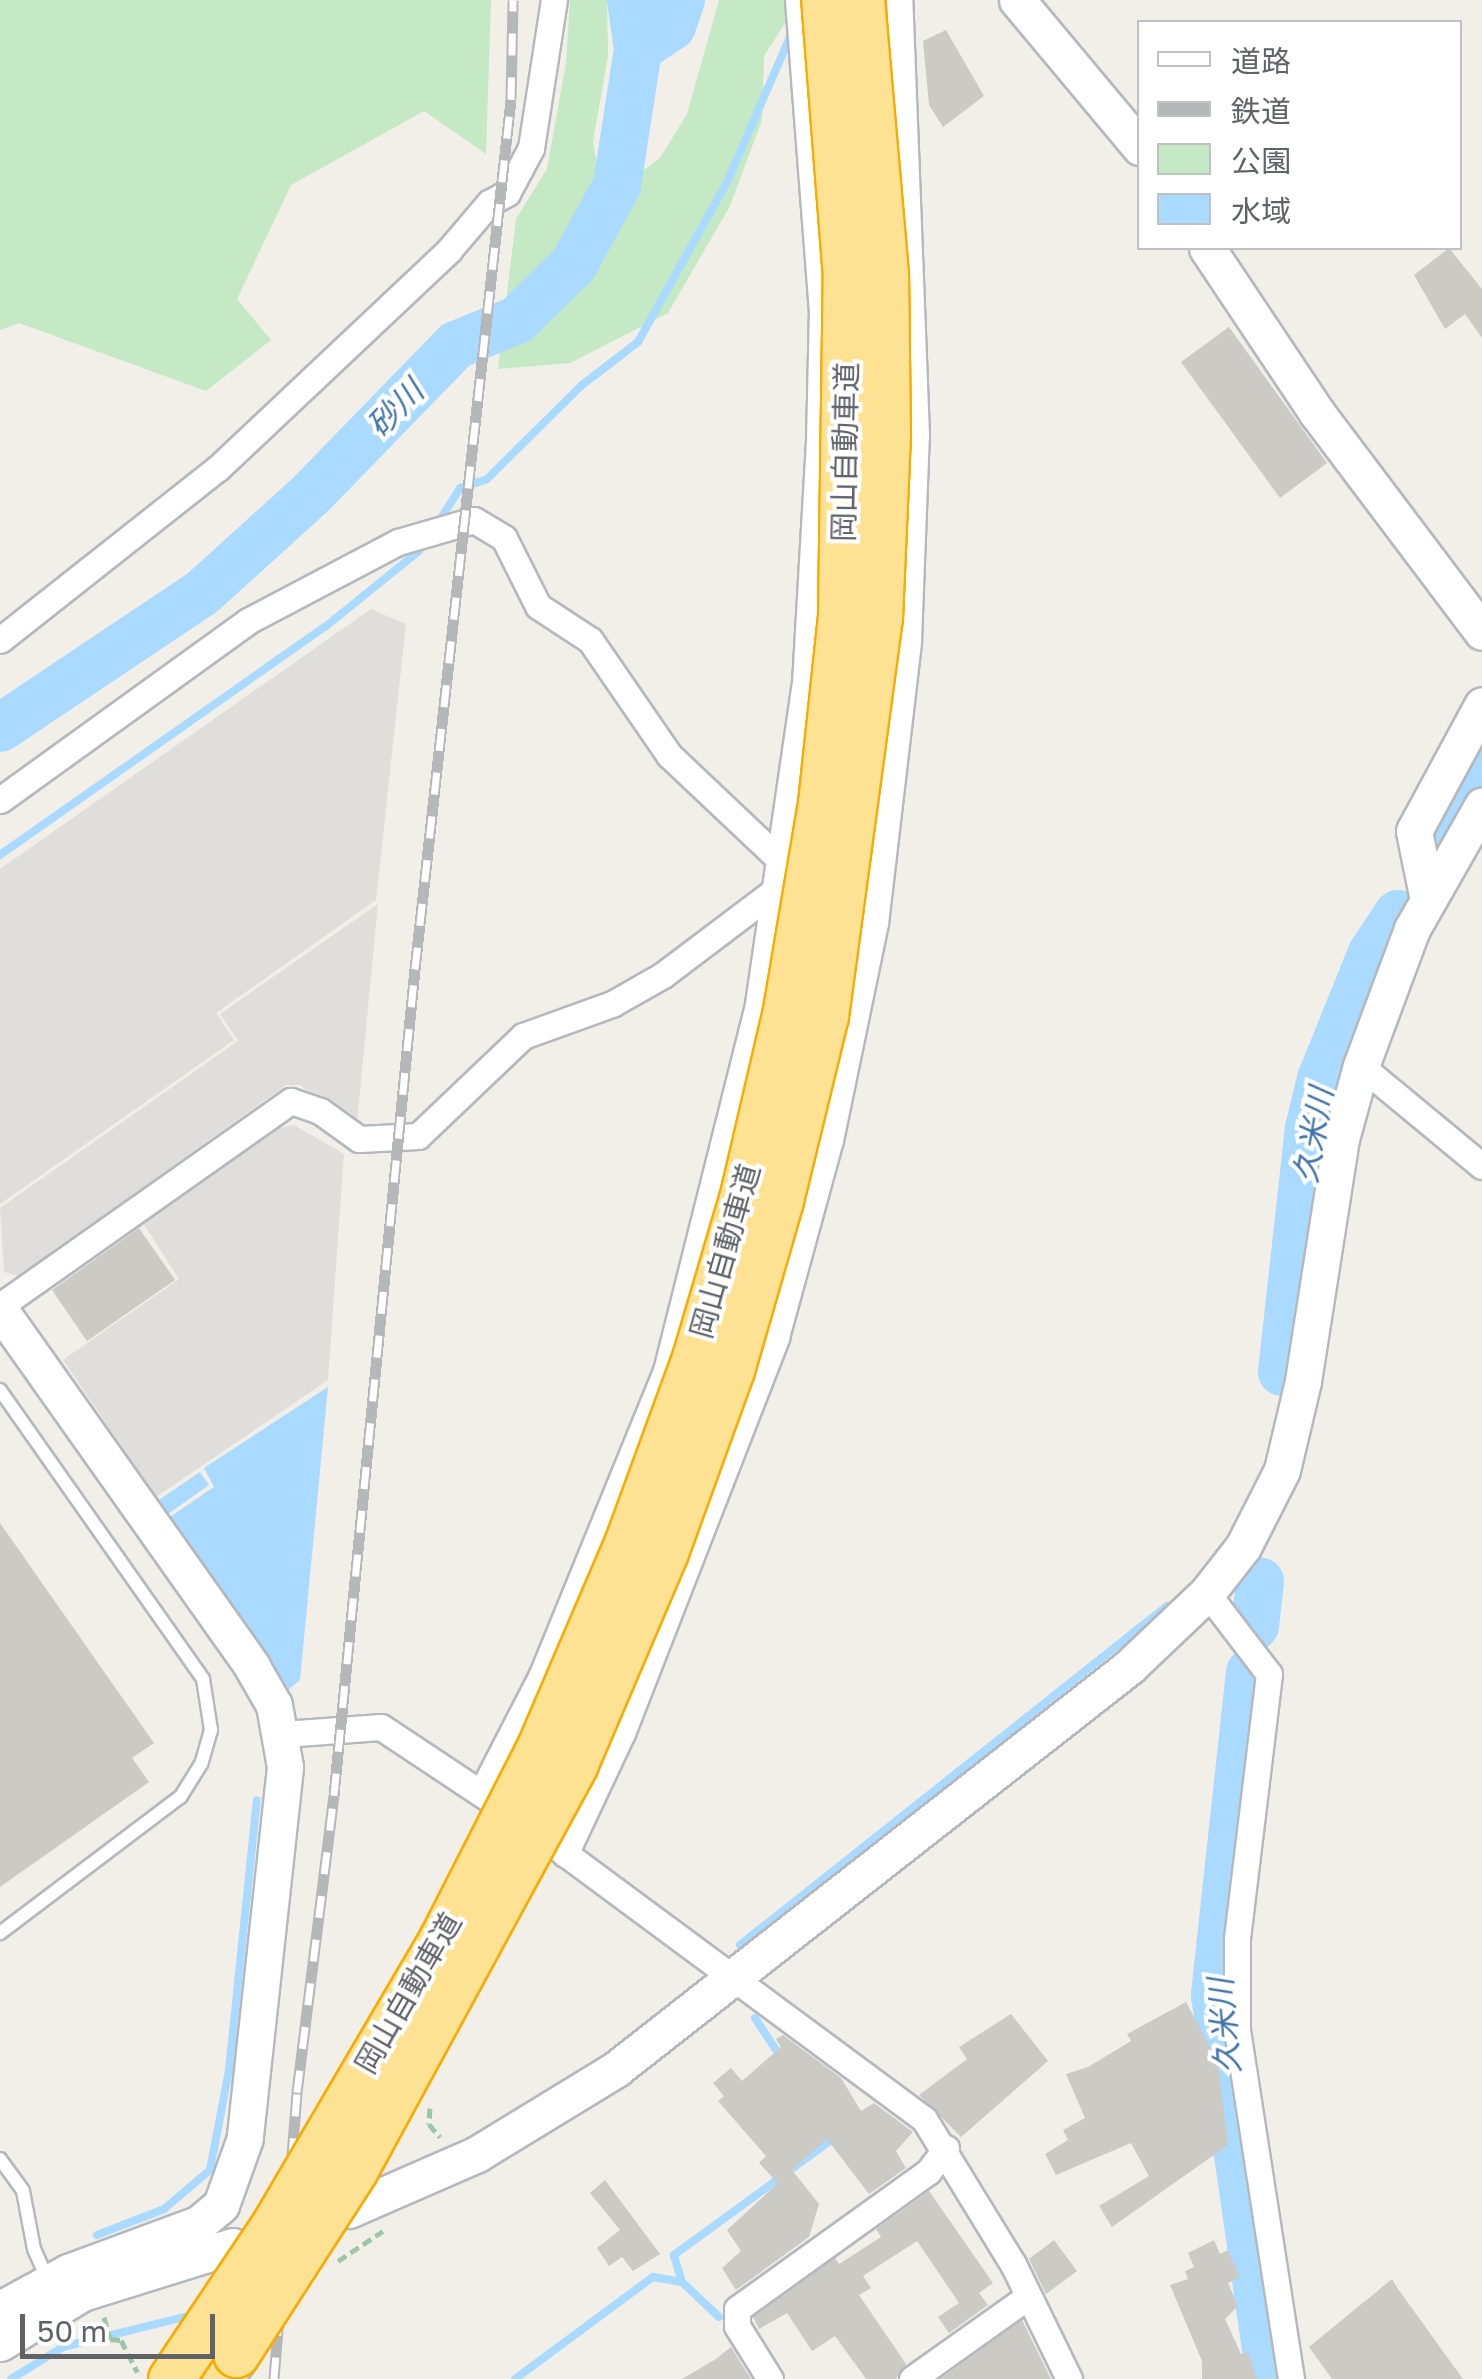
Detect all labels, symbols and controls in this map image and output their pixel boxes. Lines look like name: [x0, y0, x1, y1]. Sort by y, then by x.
legend: [1137, 20, 1462, 250]
text: 道路: [1231, 43, 1291, 79]
text: 鉄道: [1231, 93, 1291, 129]
text: 公園: [1231, 143, 1291, 179]
text: 水域: [1231, 193, 1291, 229]
street label: 岡山自動車道: [825, 362, 865, 542]
water label: 砂川: [359, 372, 431, 444]
water label: 久米川: [1286, 1084, 1340, 1186]
street label: 岡山自動車道: [683, 1160, 767, 1342]
street label: 岡山自動車道: [347, 1906, 469, 2080]
water label: 久米川: [1201, 1977, 1247, 2075]
scale bar: [25, 2294, 220, 2356]
text: 50 m: [37, 2313, 107, 2349]

